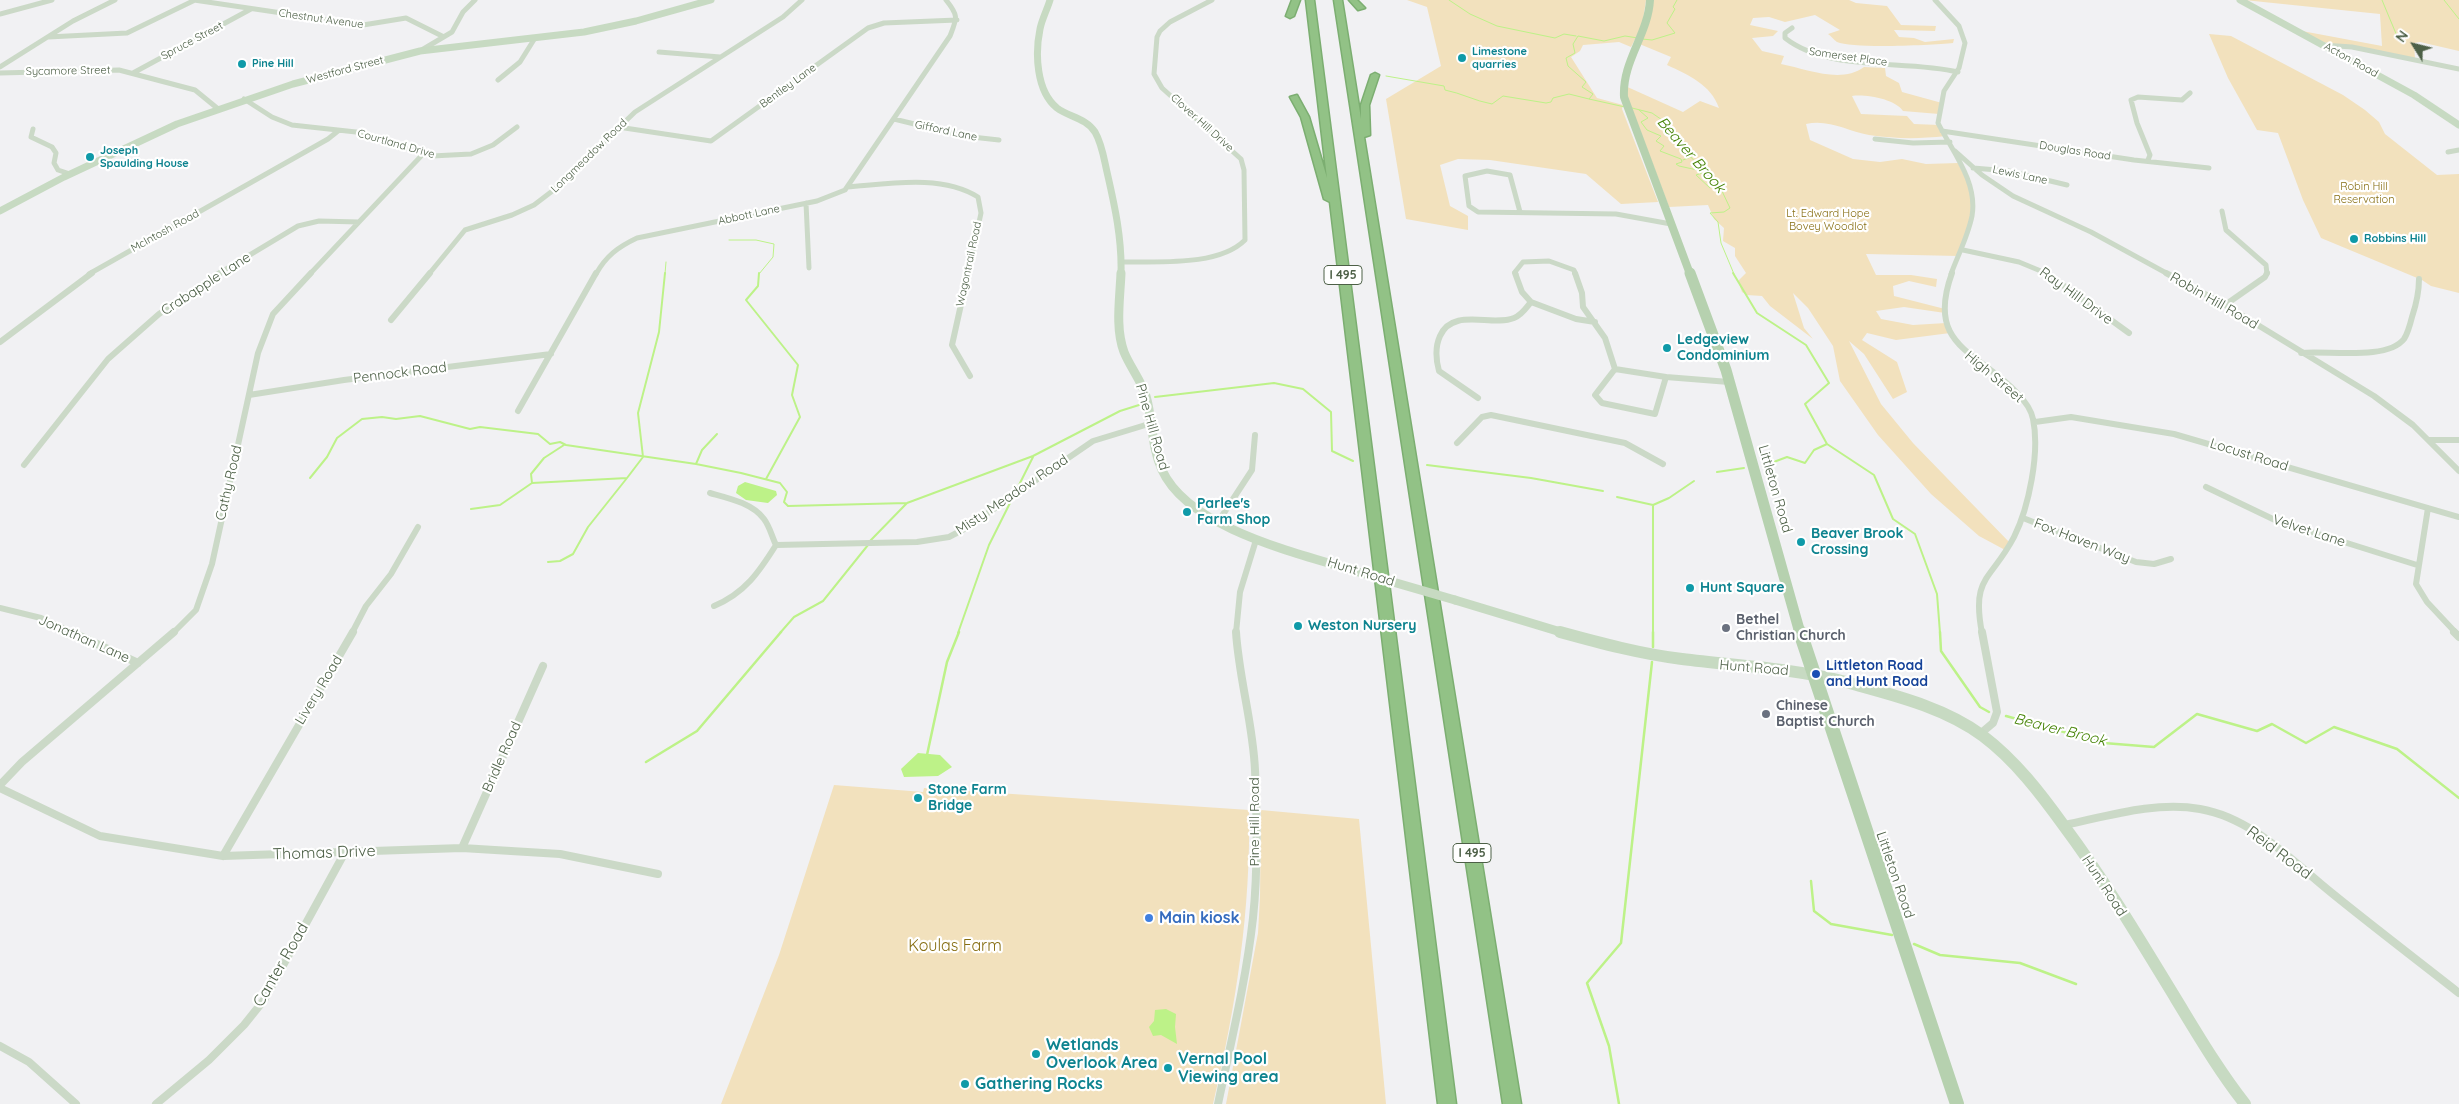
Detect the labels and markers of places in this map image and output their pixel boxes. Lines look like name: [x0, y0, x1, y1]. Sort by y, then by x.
place label: Limestone quarries: [1472, 45, 1527, 71]
marker: Limestone quarries: [1456, 52, 1468, 64]
place label: Pine Hill: [252, 57, 294, 71]
marker: Pine Hill: [236, 58, 248, 70]
place label: Joseph Spaulding House: [100, 144, 189, 170]
marker: Joseph Spaulding House: [84, 151, 96, 163]
place label: Robbins Hill: [2364, 232, 2426, 246]
marker: Robbins Hill: [2348, 233, 2360, 245]
place label: Ledgeview Condominium: [1677, 332, 1769, 364]
marker: Ledgeview Condominium: [1661, 342, 1673, 354]
place label: Parlee's Farm Shop: [1197, 496, 1270, 528]
marker: Parlee's Farm Shop: [1181, 506, 1193, 518]
place label: Beaver Brook Crossing: [1811, 526, 1904, 558]
marker: Beaver Brook Crossing: [1795, 536, 1807, 548]
place label: Hunt Square: [1700, 580, 1784, 596]
marker: Hunt Square: [1684, 582, 1696, 594]
place label: Bethel Christian Church: [1736, 612, 1846, 644]
place label: Weston Nursery: [1308, 618, 1417, 634]
marker: Weston Nursery: [1292, 620, 1304, 632]
marker: Bethel Christian Church: [1720, 622, 1732, 634]
place label: Littleton Road and Hunt Road: [1826, 658, 1928, 690]
marker: Littleton Road and Hunt Road: [1810, 668, 1822, 680]
place label: Chinese Baptist Church: [1776, 698, 1875, 730]
marker: Chinese Baptist Church: [1760, 708, 1772, 720]
place label: Stone Farm Bridge: [928, 782, 1007, 814]
marker: Stone Farm Bridge: [912, 792, 924, 804]
place label: Main kiosk: [1159, 908, 1240, 928]
marker: Main kiosk: [1143, 912, 1155, 924]
place label: Wetlands Overlook Area: [1046, 1035, 1158, 1073]
marker: Wetlands Overlook Area: [1030, 1048, 1042, 1060]
place label: Vernal Pool Viewing area: [1178, 1049, 1279, 1087]
marker: Vernal Pool Viewing area: [1162, 1062, 1174, 1074]
place label: Gathering Rocks: [975, 1074, 1103, 1094]
marker: Gathering Rocks: [959, 1078, 971, 1090]

